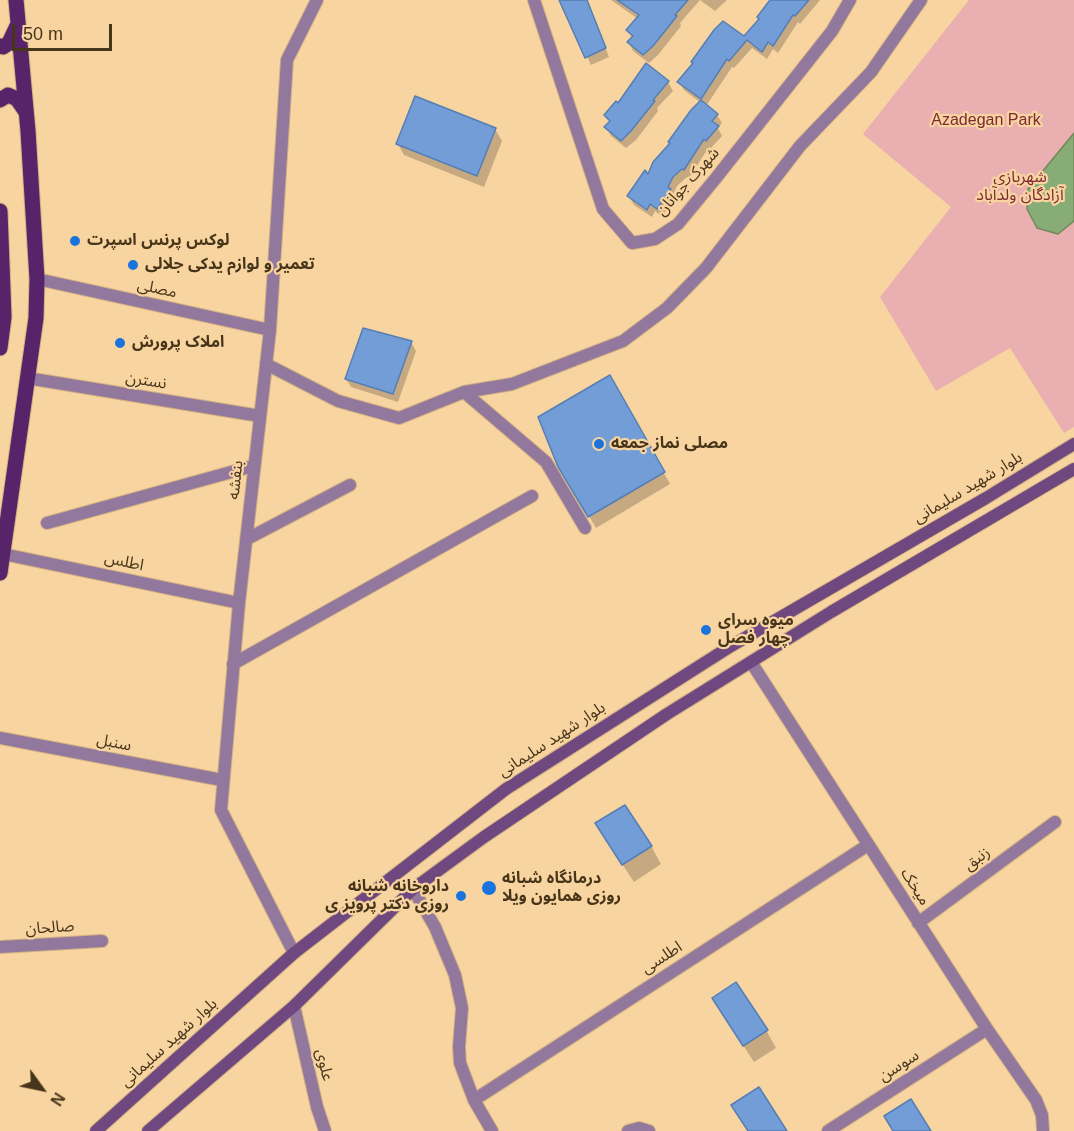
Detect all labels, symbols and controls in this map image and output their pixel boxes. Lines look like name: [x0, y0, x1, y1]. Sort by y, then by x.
scale bar: [15, 12, 116, 50]
text: 50 m: [23, 24, 63, 44]
park label: Azadegan Park: [931, 111, 1041, 131]
street label: شهرک جوانان: [652, 144, 724, 220]
park label: شهربازی آزادگان ولدآباد: [976, 168, 1064, 206]
place label: لوکس پرنس اسپرت: [87, 231, 230, 251]
marker: لوکس پرنس اسپرت: [68, 234, 82, 248]
place label: تعمیر و لوازم یدکی جلالی: [145, 255, 315, 275]
marker: تعمیر و لوازم یدکی جلالی: [126, 258, 140, 272]
street label: مصلی: [135, 275, 179, 303]
place label: املاک پرورش: [132, 333, 224, 353]
marker: املاک پرورش: [113, 336, 127, 350]
street label: نسترن: [124, 368, 168, 394]
place label: مصلی نماز جمعه: [611, 434, 728, 454]
marker: مصلی نماز جمعه: [592, 437, 606, 451]
street label: بلوار شهید سلیمانی: [910, 448, 1026, 528]
street label: بنفشه: [224, 460, 248, 500]
street label: اطلس: [103, 548, 145, 576]
place label: میوه سرای چهار فصل: [718, 611, 794, 649]
marker: میوه سرای چهار فصل: [699, 623, 713, 637]
street label: بلوار شهید سلیمانی: [495, 698, 609, 782]
street label: سنبل: [95, 730, 133, 756]
street label: زنبق: [960, 843, 994, 875]
street label: میخک: [896, 865, 934, 909]
place label: درمانگاه شبانه روزی همایون ویلا: [502, 869, 621, 907]
place label: داروخانه شبانه روزی دکتر پرویز ی: [325, 877, 449, 915]
marker: درمانگاه شبانه روزی همایون ویلا: [480, 879, 498, 897]
marker: داروخانه شبانه روزی دکتر پرویز ی: [454, 889, 468, 903]
street label: صالحان: [25, 917, 75, 939]
street label: اطلسی: [638, 938, 686, 978]
street label: بلوار شهید سلیمانی: [117, 994, 221, 1092]
street label: سوسن: [875, 1046, 923, 1086]
street label: علوی: [311, 1047, 337, 1083]
north arrow: [12, 1059, 72, 1119]
text: N: [47, 1090, 68, 1109]

